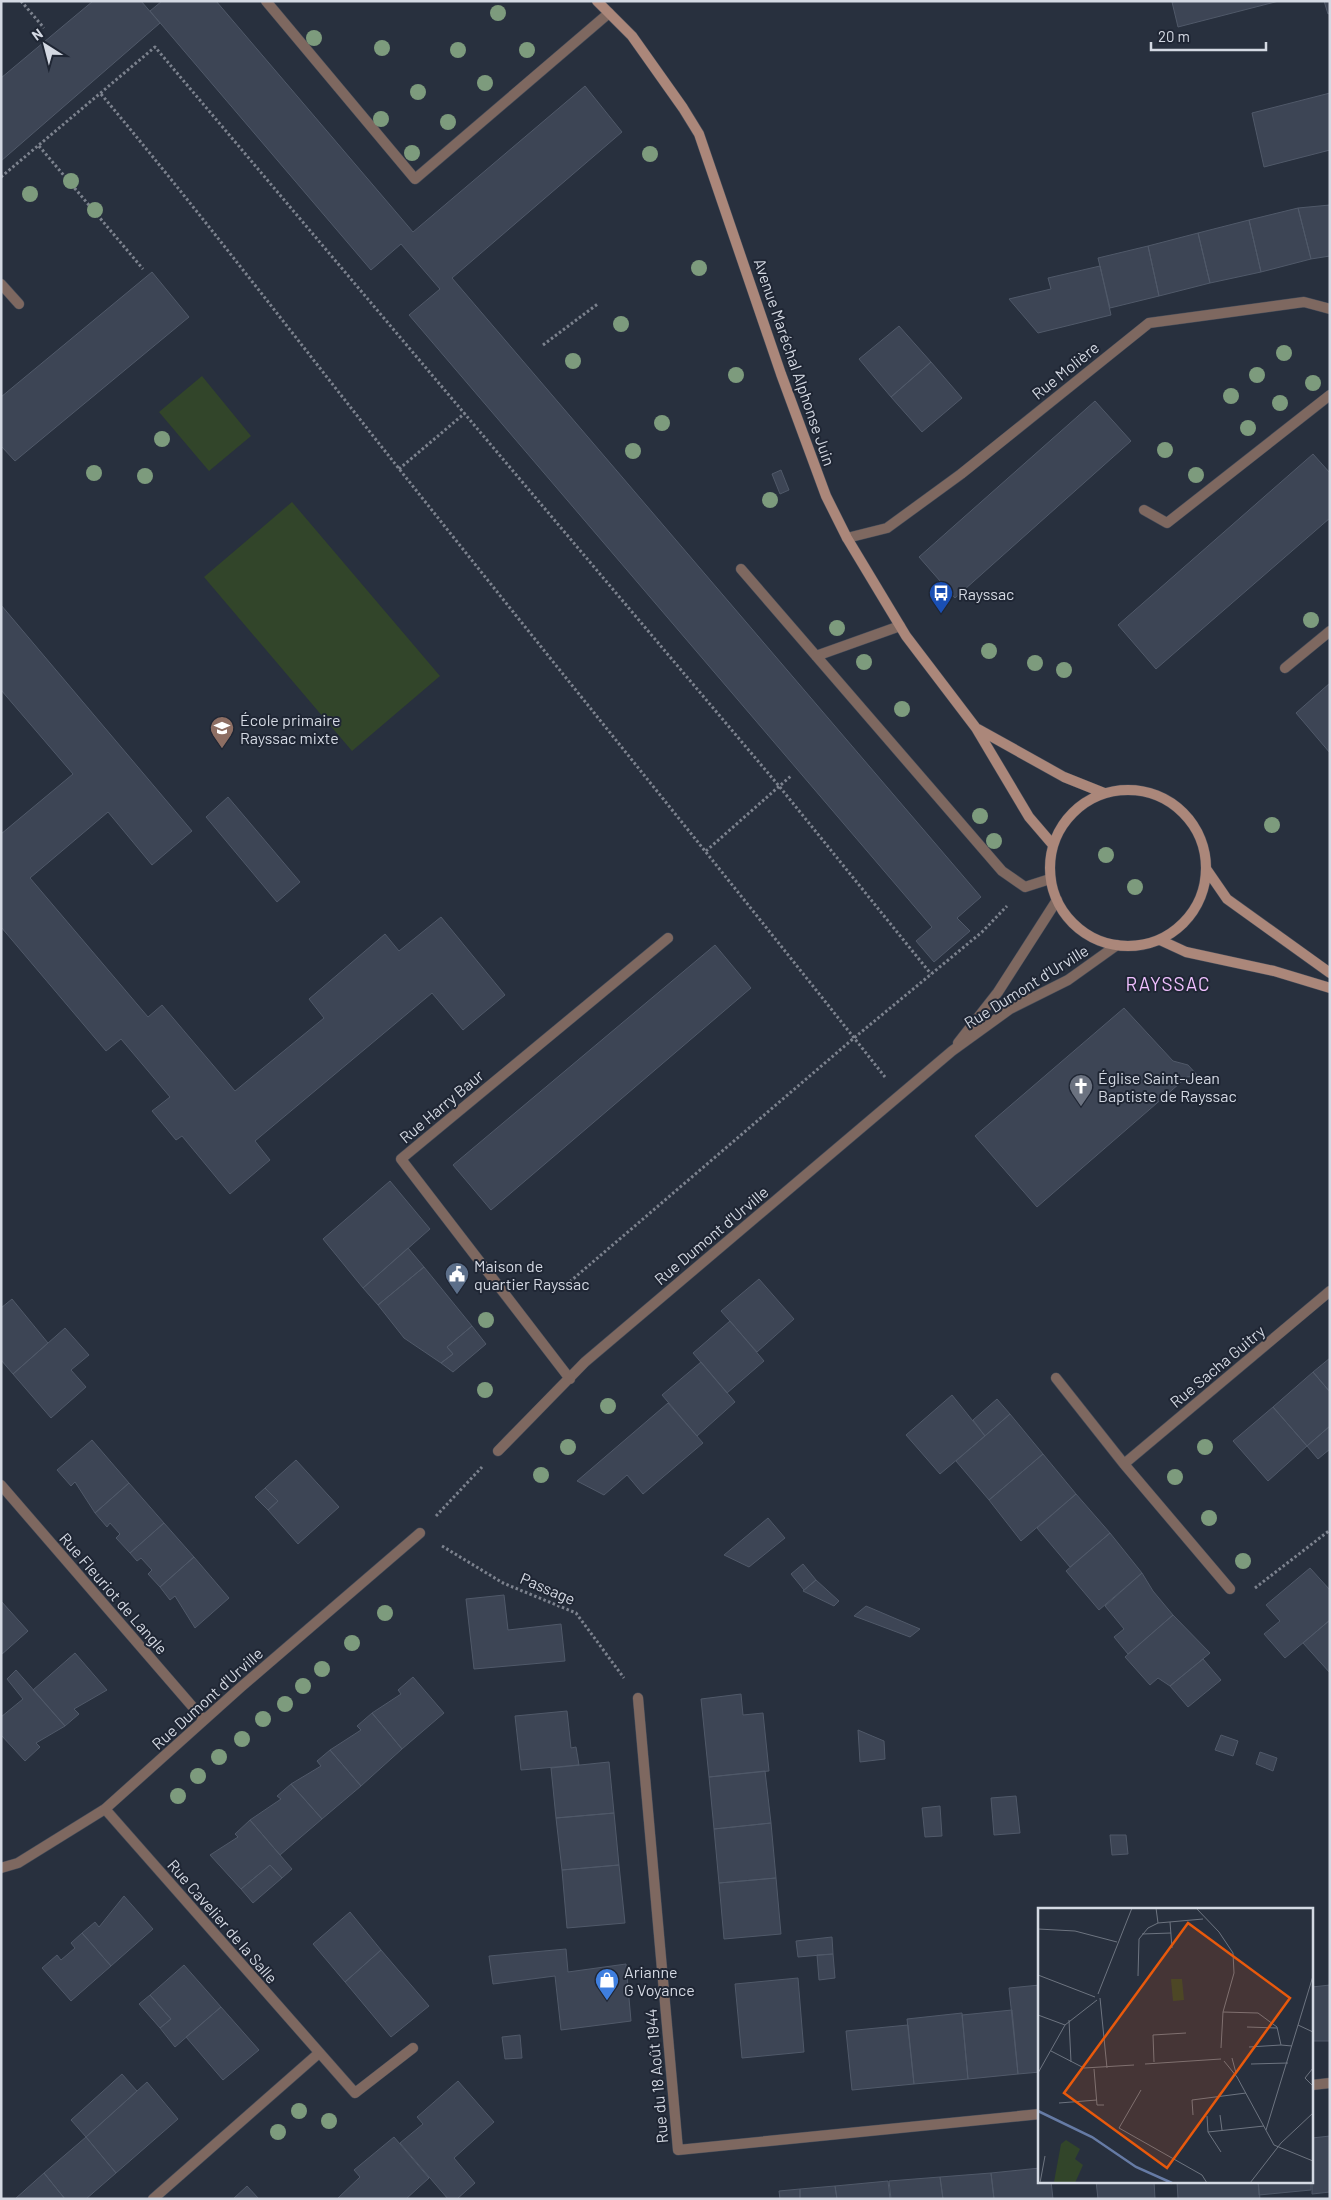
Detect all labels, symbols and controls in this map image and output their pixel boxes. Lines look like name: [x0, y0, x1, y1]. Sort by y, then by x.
north arrow: [20, 20, 70, 70]
scale bar: [1151, 20, 1266, 52]
text: N: [28, 24, 46, 44]
text: 20 m: [1158, 27, 1190, 45]
street label: Avenue Maréchal Alphonse Juin: [751, 256, 839, 468]
street label: Rue Molière: [1028, 337, 1102, 403]
bus stop icon: Rayssac: [928, 580, 954, 614]
place label: Rayssac: [958, 584, 1014, 603]
place label: École primaire Rayssac mixte: [240, 710, 341, 747]
school or university icon: École primaire Rayssac mixte: [209, 715, 235, 749]
street label: Rue Dumont d'Urville: [960, 940, 1092, 1032]
district label: RAYSSAC: [1125, 972, 1211, 995]
street label: Rue Harry Baur: [395, 1065, 487, 1147]
place label: Église Saint-Jean Baptiste de Rayssac: [1098, 1068, 1237, 1105]
church icon: Église Saint-Jean Baptiste de Rayssac: [1068, 1073, 1094, 1107]
street label: Rue Dumont d'Urville: [650, 1182, 772, 1288]
place label: Maison de quartier Rayssac: [474, 1256, 590, 1293]
public building icon: Maison de quartier Rayssac: [444, 1261, 470, 1295]
street label: Rue Sacha Guitry: [1166, 1320, 1269, 1411]
street label: Rue Fleuriot de Langle: [56, 1528, 172, 1658]
street label: Passage: [518, 1568, 578, 1608]
street label: Rue Dumont d'Urville: [148, 1643, 266, 1753]
street label: Rue Cavelier de la Salle: [164, 1855, 282, 1987]
inset map: [1038, 1908, 1314, 2182]
place label: Arianne G Voyance: [624, 1962, 695, 1999]
shop icon: Arianne G Voyance: [594, 1967, 620, 2001]
street label: Rue du 18 Août 1944: [641, 2008, 671, 2144]

